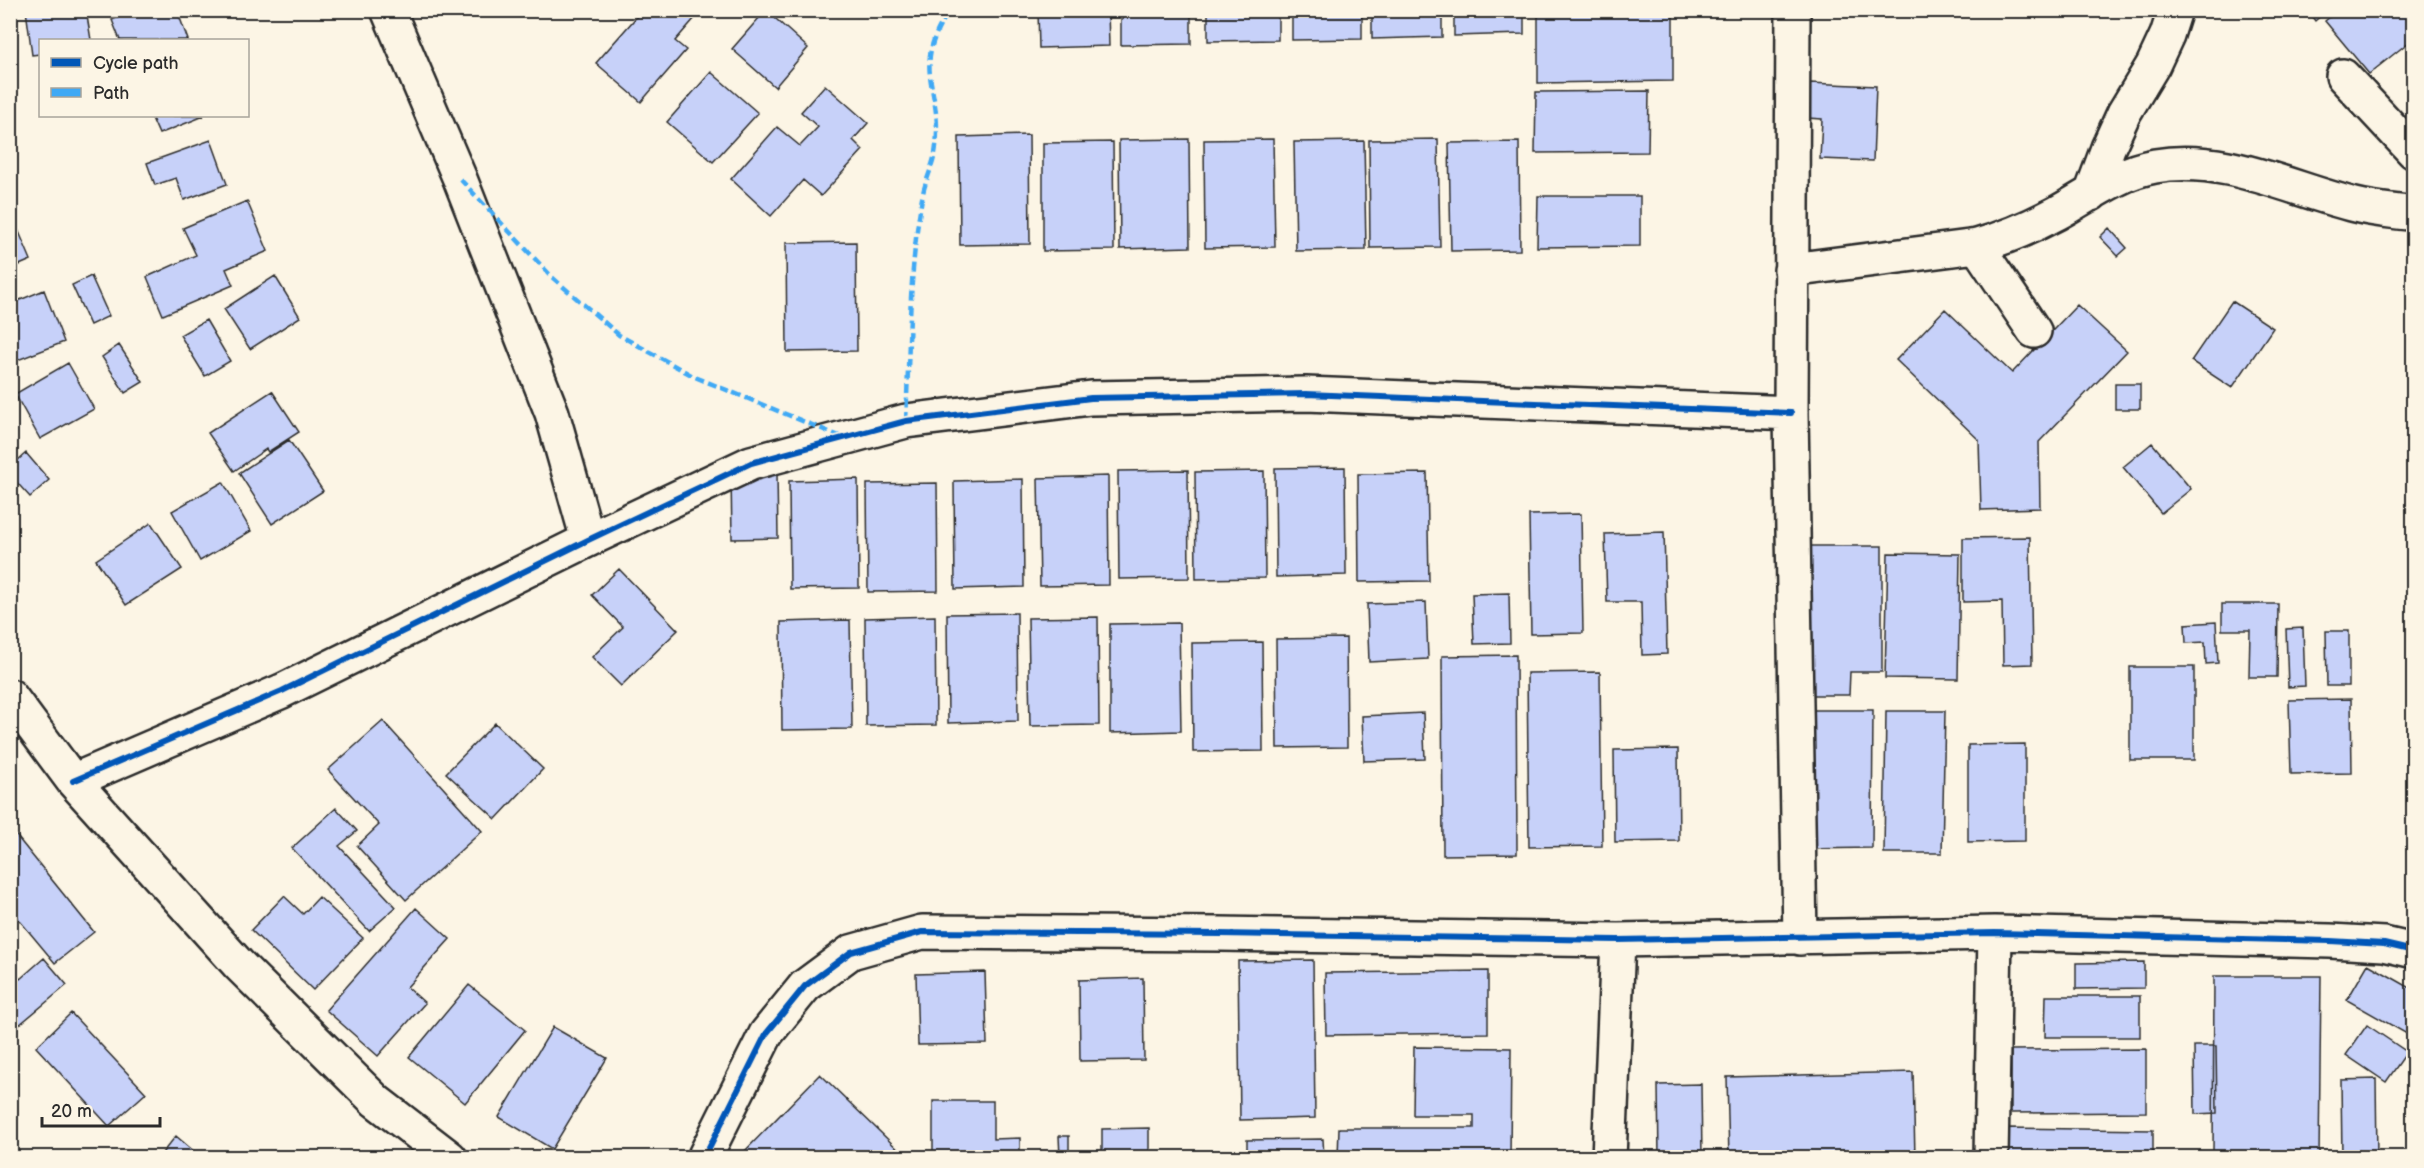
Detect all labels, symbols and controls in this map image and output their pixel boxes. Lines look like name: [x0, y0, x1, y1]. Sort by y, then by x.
legend: [39, 39, 249, 117]
text: Cycle path: [93, 53, 179, 74]
text: Path: [93, 83, 129, 104]
scale bar: [42, 1090, 160, 1128]
text: 20 m: [51, 1101, 92, 1122]

